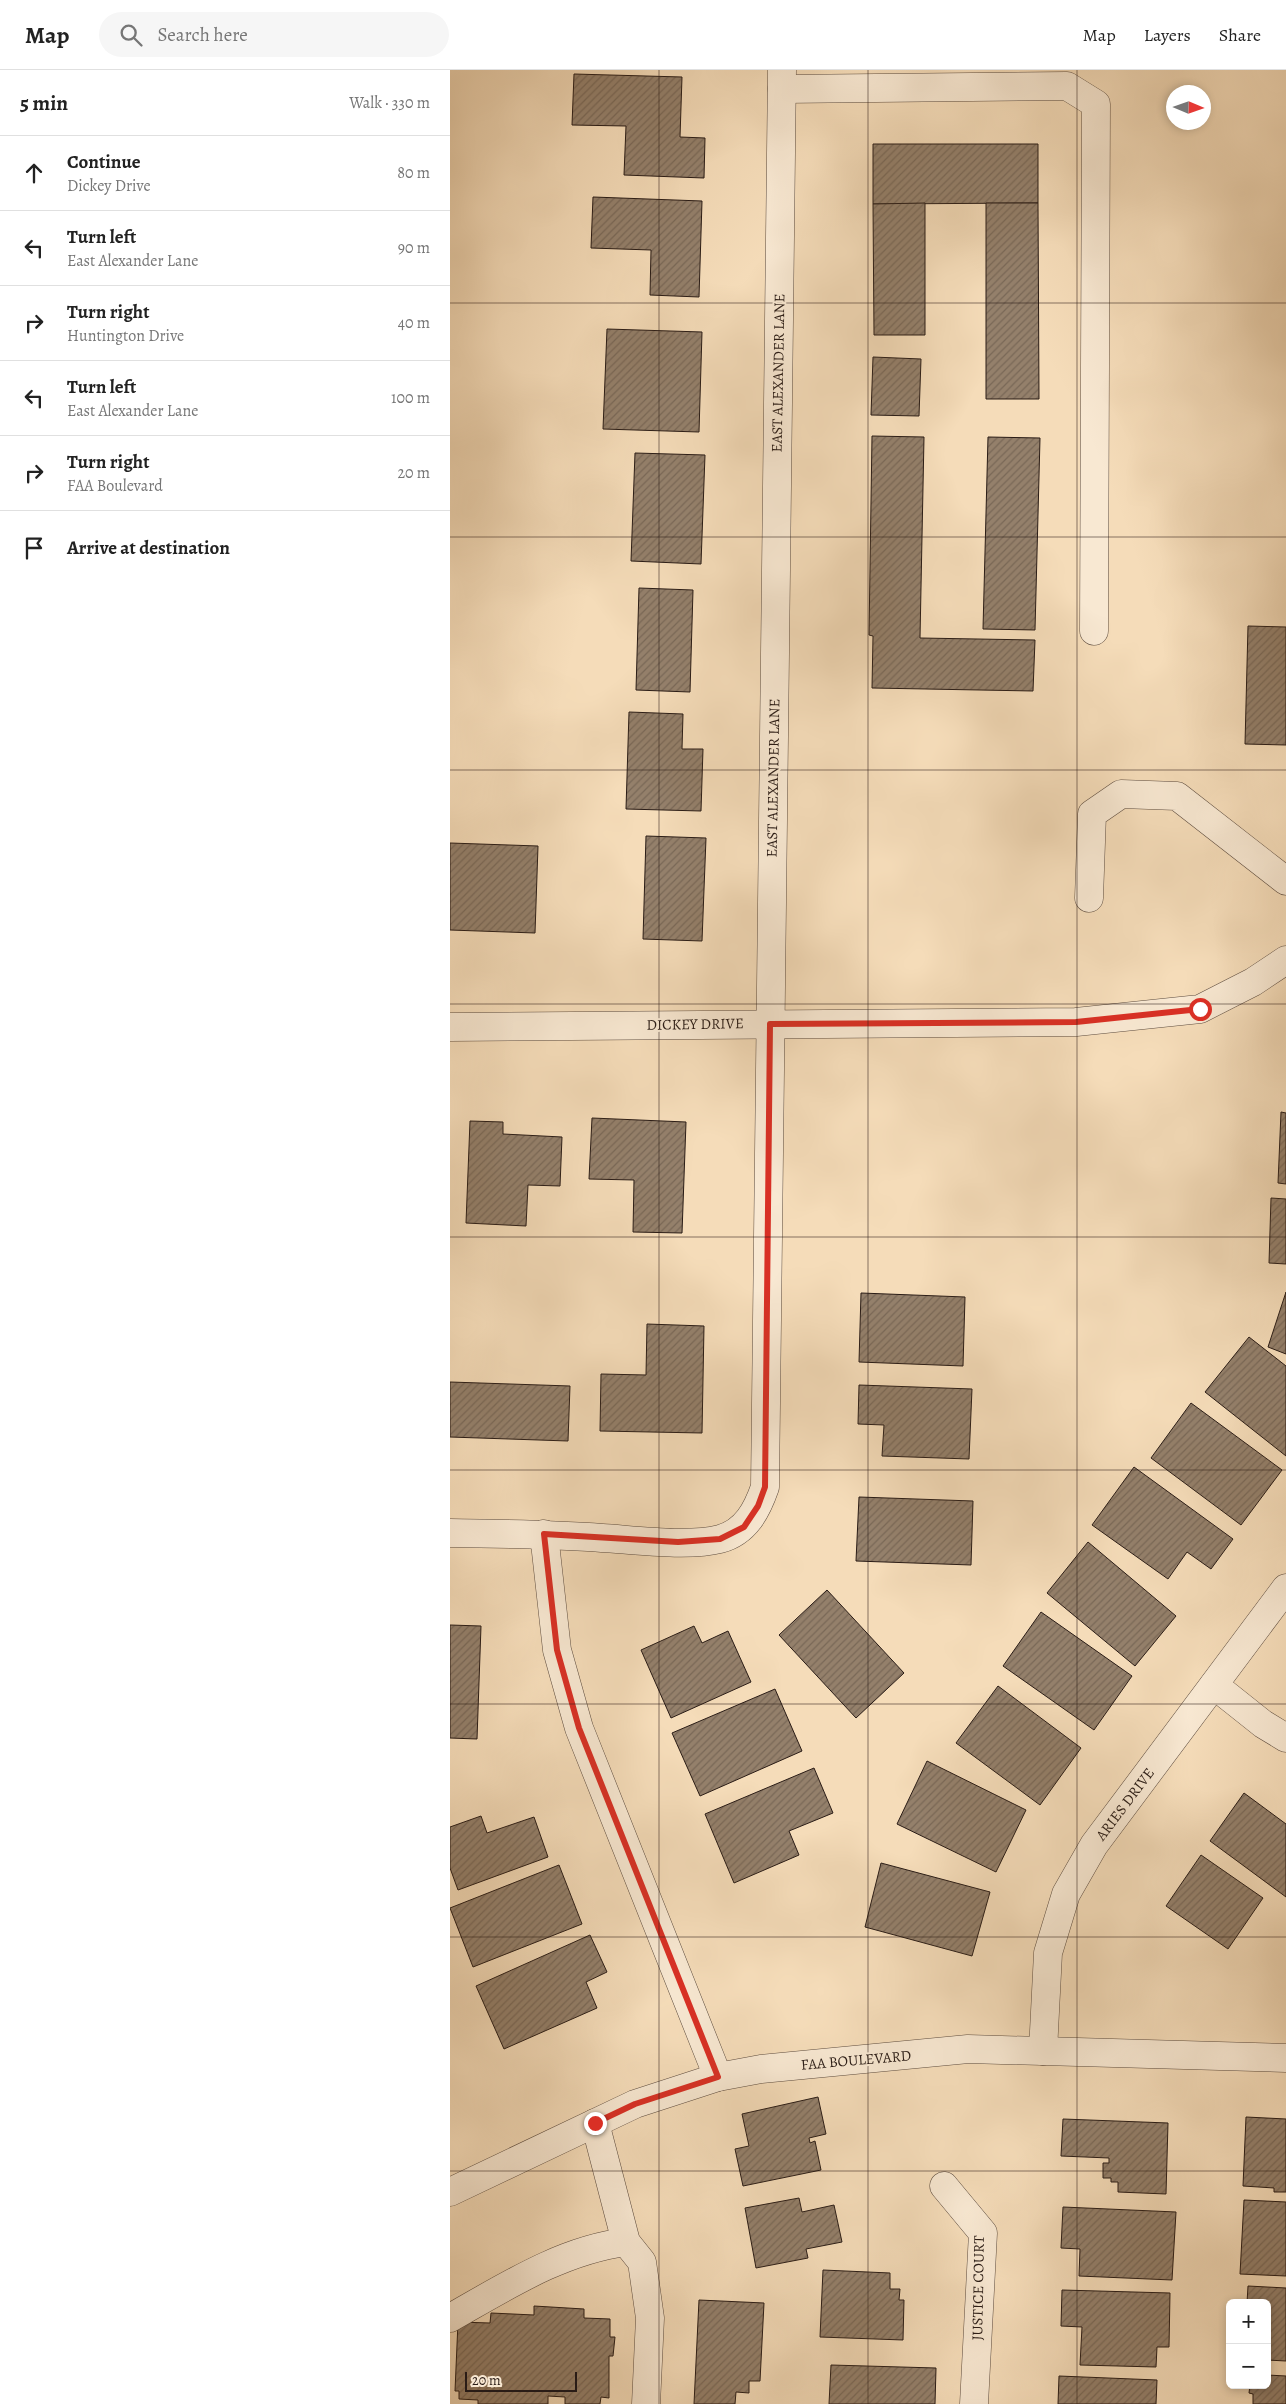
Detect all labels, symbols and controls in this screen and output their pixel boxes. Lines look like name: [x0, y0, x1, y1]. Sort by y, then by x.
search box: [99, 12, 449, 57]
text: Map: [25, 19, 69, 51]
icon: search: [117, 21, 145, 49]
text: Search here: [157, 22, 248, 48]
text: Map: [1083, 23, 1116, 47]
text: Layers: [1144, 23, 1191, 47]
text: Share: [1219, 23, 1261, 47]
north arrow: [1166, 85, 1211, 130]
text: 5 min: [20, 89, 68, 117]
text: Walk · 330 m: [349, 92, 430, 114]
text: Continue: [67, 149, 141, 175]
icon: ahead: [20, 159, 48, 187]
text: 80 m: [397, 162, 430, 184]
text: Dickey Drive: [67, 175, 151, 197]
text: Turn left: [67, 224, 136, 250]
icon: left: [20, 234, 48, 262]
text: 90 m: [398, 237, 430, 259]
text: East Alexander Lane: [67, 250, 198, 272]
street label: EAST ALEXANDER LANE: [767, 293, 789, 453]
text: Turn right: [67, 299, 149, 325]
icon: right: [20, 309, 48, 337]
text: 40 m: [398, 312, 430, 334]
text: Huntington Drive: [67, 325, 184, 347]
text: Turn left: [67, 374, 136, 400]
icon: left: [20, 384, 48, 412]
text: 100 m: [391, 387, 430, 409]
text: East Alexander Lane: [67, 400, 198, 422]
text: Turn right: [67, 449, 149, 475]
icon: right: [20, 459, 48, 487]
text: 20 m: [397, 462, 430, 484]
text: FAA Boulevard: [67, 475, 163, 497]
icon: arrive: [20, 534, 48, 562]
text: Arrive at destination: [67, 535, 230, 561]
street label: EAST ALEXANDER LANE: [762, 698, 784, 858]
route start: [1189, 998, 1212, 1021]
street label: DICKEY DRIVE: [646, 1013, 744, 1035]
street label: ARIES DRIVE: [1090, 1764, 1159, 1845]
street label: FAA BOULEVARD: [800, 2045, 912, 2075]
route end: [584, 2112, 607, 2135]
street label: JUSTICE COURT: [967, 2234, 989, 2341]
map controls: [1226, 2299, 1271, 2389]
button: +: [1226, 2299, 1271, 2344]
button: −: [1226, 2344, 1271, 2389]
scale bar: [465, 2369, 578, 2392]
text: 20 m: [472, 2371, 501, 2390]

